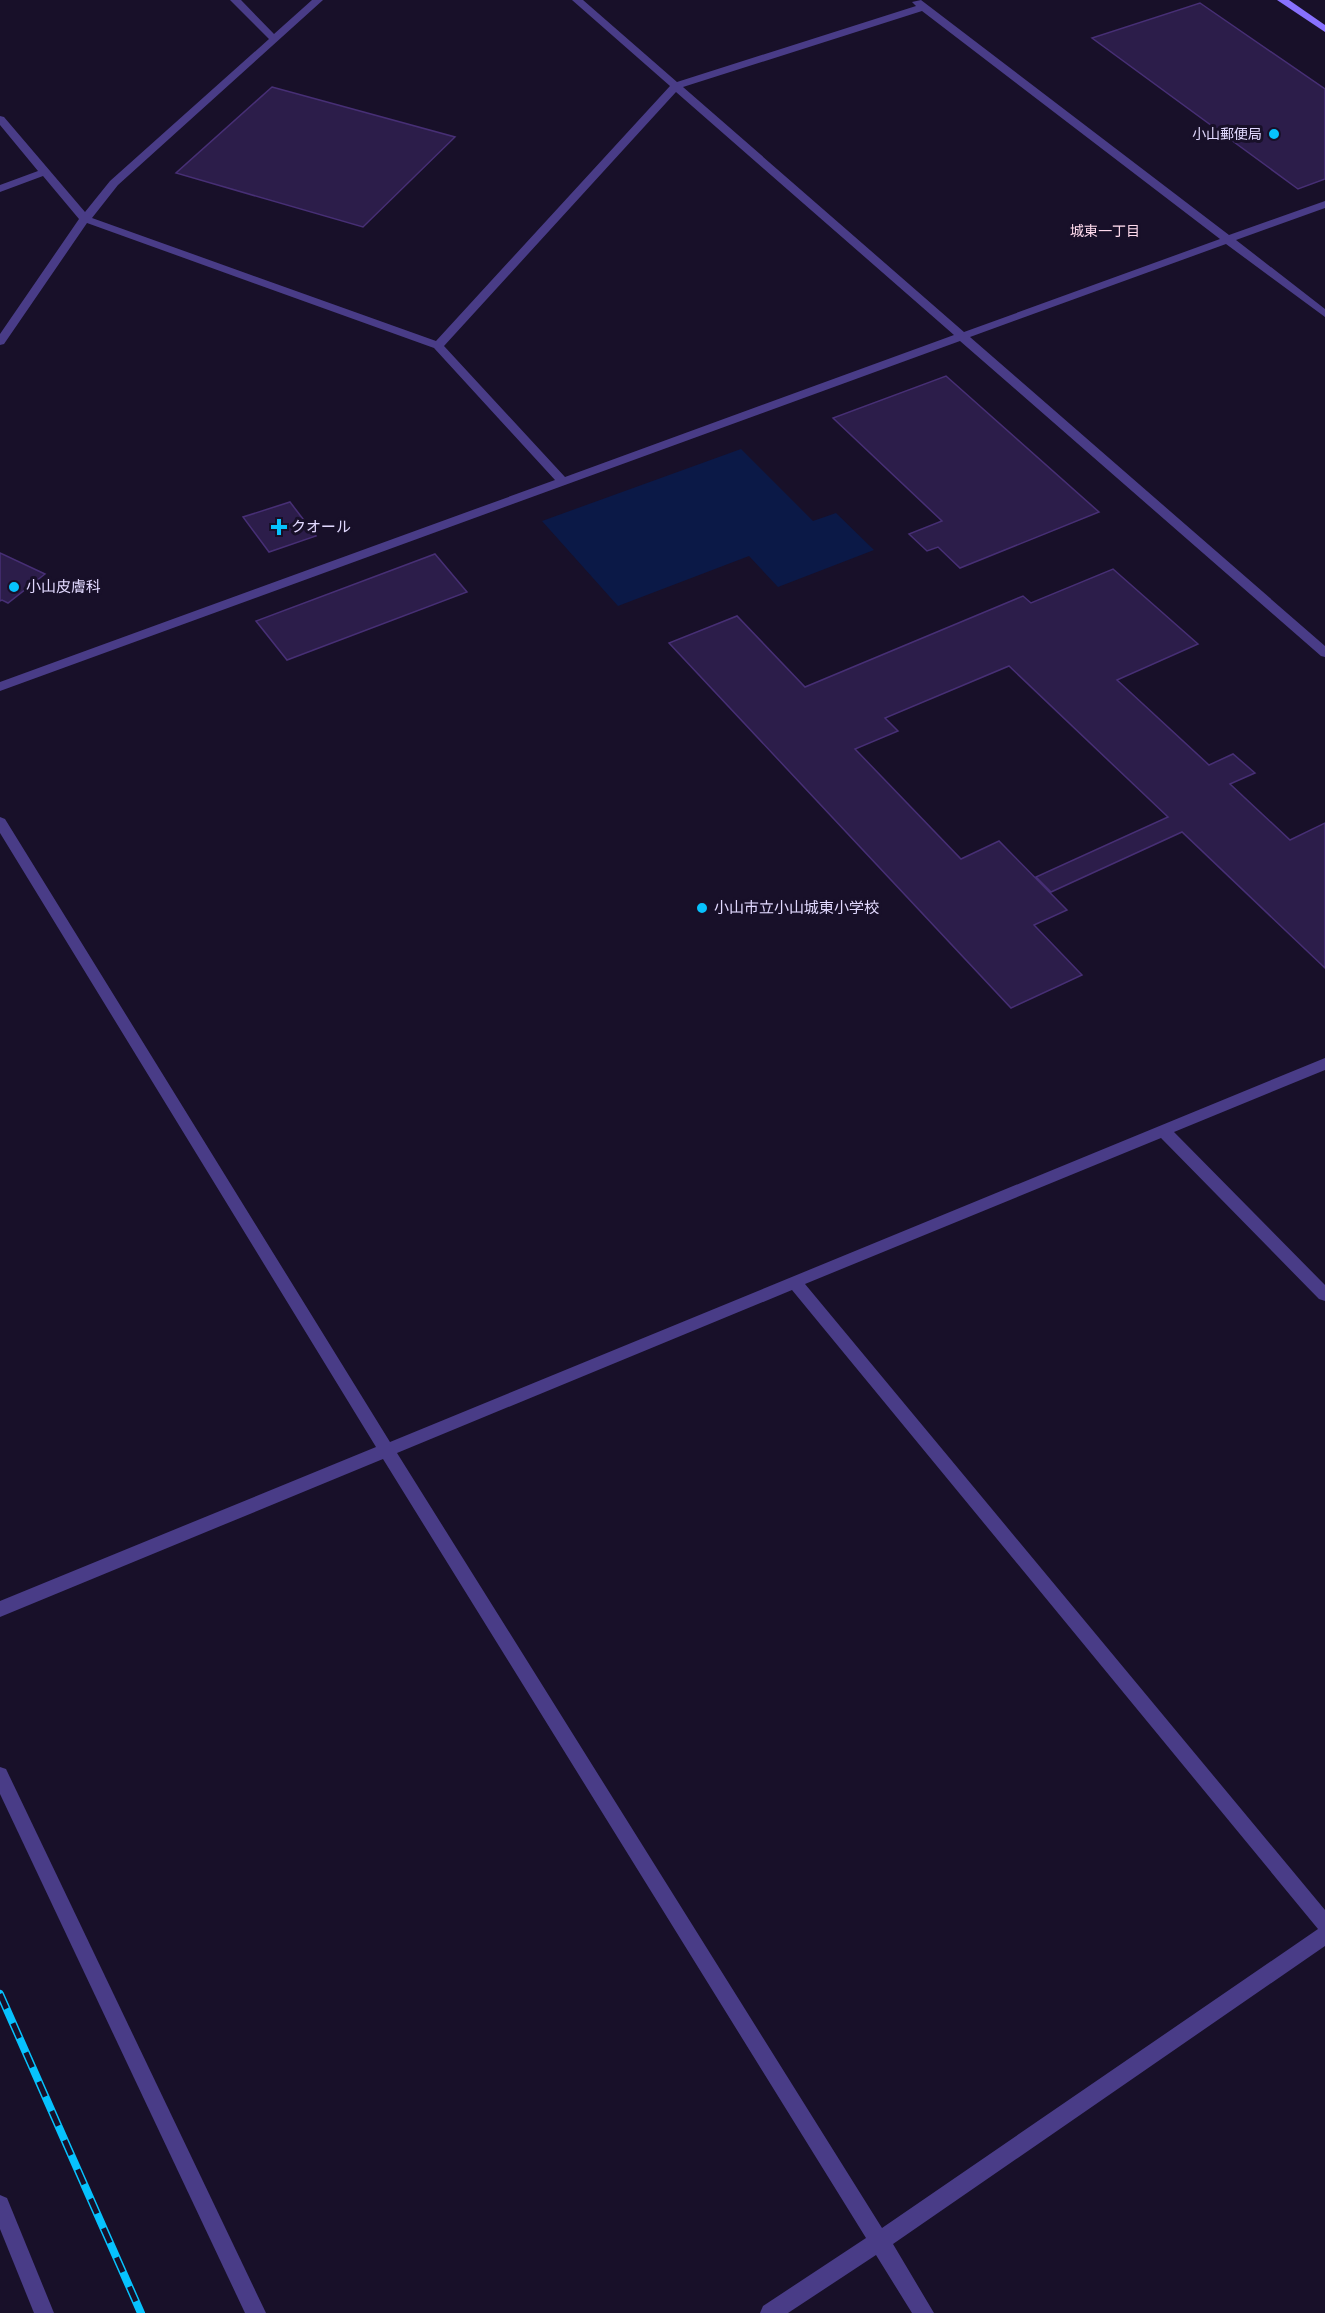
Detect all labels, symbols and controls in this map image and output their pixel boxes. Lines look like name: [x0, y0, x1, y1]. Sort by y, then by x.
place label: 小山郵便局: [1192, 126, 1262, 142]
marker: 小山郵便局: [1267, 127, 1281, 141]
district label: 城東一丁目: [1070, 223, 1140, 239]
place label: クオール: [291, 518, 351, 536]
marker: クオール: [272, 520, 286, 534]
place label: 小山皮膚科: [26, 578, 101, 596]
marker: 小山皮膚科: [7, 580, 21, 594]
place label: 小山市立小山城東小学校: [714, 899, 879, 917]
marker: 小山市立小山城東小学校: [695, 901, 709, 915]

